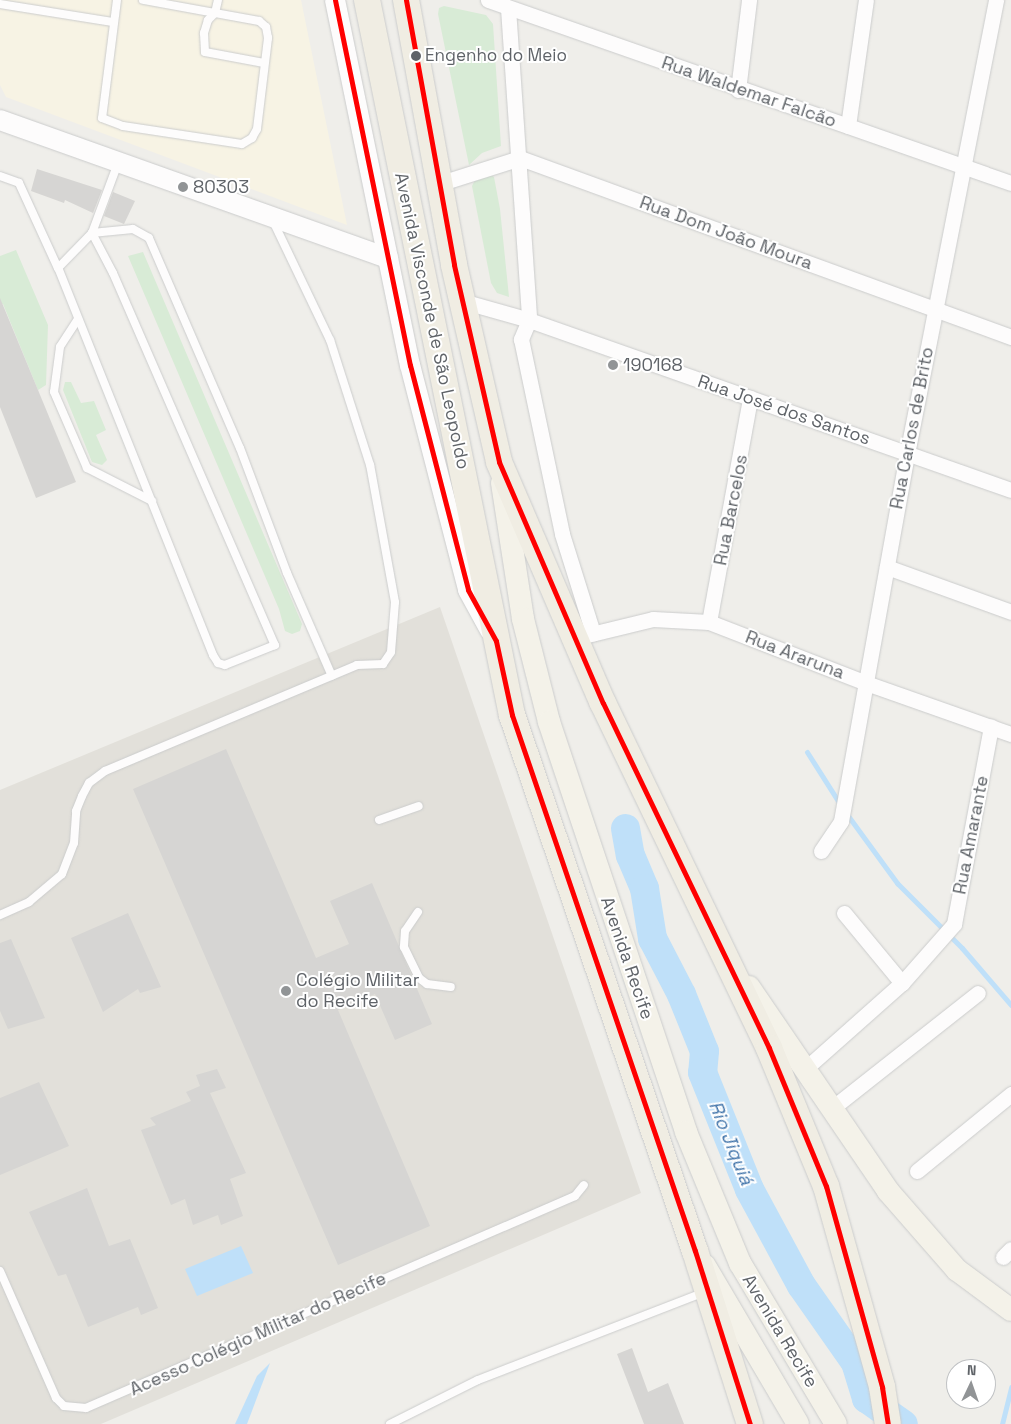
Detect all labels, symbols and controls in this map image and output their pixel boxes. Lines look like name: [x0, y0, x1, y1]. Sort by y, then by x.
place label: Engenho do Meio: [425, 46, 567, 66]
marker: Engenho do Meio: [411, 51, 421, 61]
street label: Rua Waldemar Falcão: [659, 52, 839, 132]
street label: Avenida Visconde de São Leopoldo: [390, 171, 474, 471]
place label: 80303: [193, 176, 249, 198]
marker: 80303: [177, 181, 189, 193]
street label: Rua Dom João Moura: [637, 192, 815, 274]
street label: Rua Carlos de Brito: [886, 345, 938, 511]
place label: 190168: [623, 354, 683, 376]
marker: 190168: [607, 359, 619, 371]
street label: Rua José dos Santos: [695, 370, 873, 450]
street label: Rua Barcelos: [710, 453, 752, 567]
street label: Rua Araruna: [742, 626, 848, 684]
street label: Rua Amarante: [949, 774, 993, 896]
street label: Avenida Recife: [596, 894, 658, 1022]
place label: Colégio Militar do Recife: [296, 970, 420, 1012]
marker: Colégio Militar do Recife: [280, 985, 292, 997]
water label: Rio Jiquiá: [704, 1098, 758, 1188]
street label: Acesso Colégio Militar do Recife: [126, 1268, 390, 1400]
street label: Avenida Recife: [738, 1270, 822, 1392]
north arrow: [946, 1359, 996, 1409]
text: N: [967, 1361, 977, 1379]

